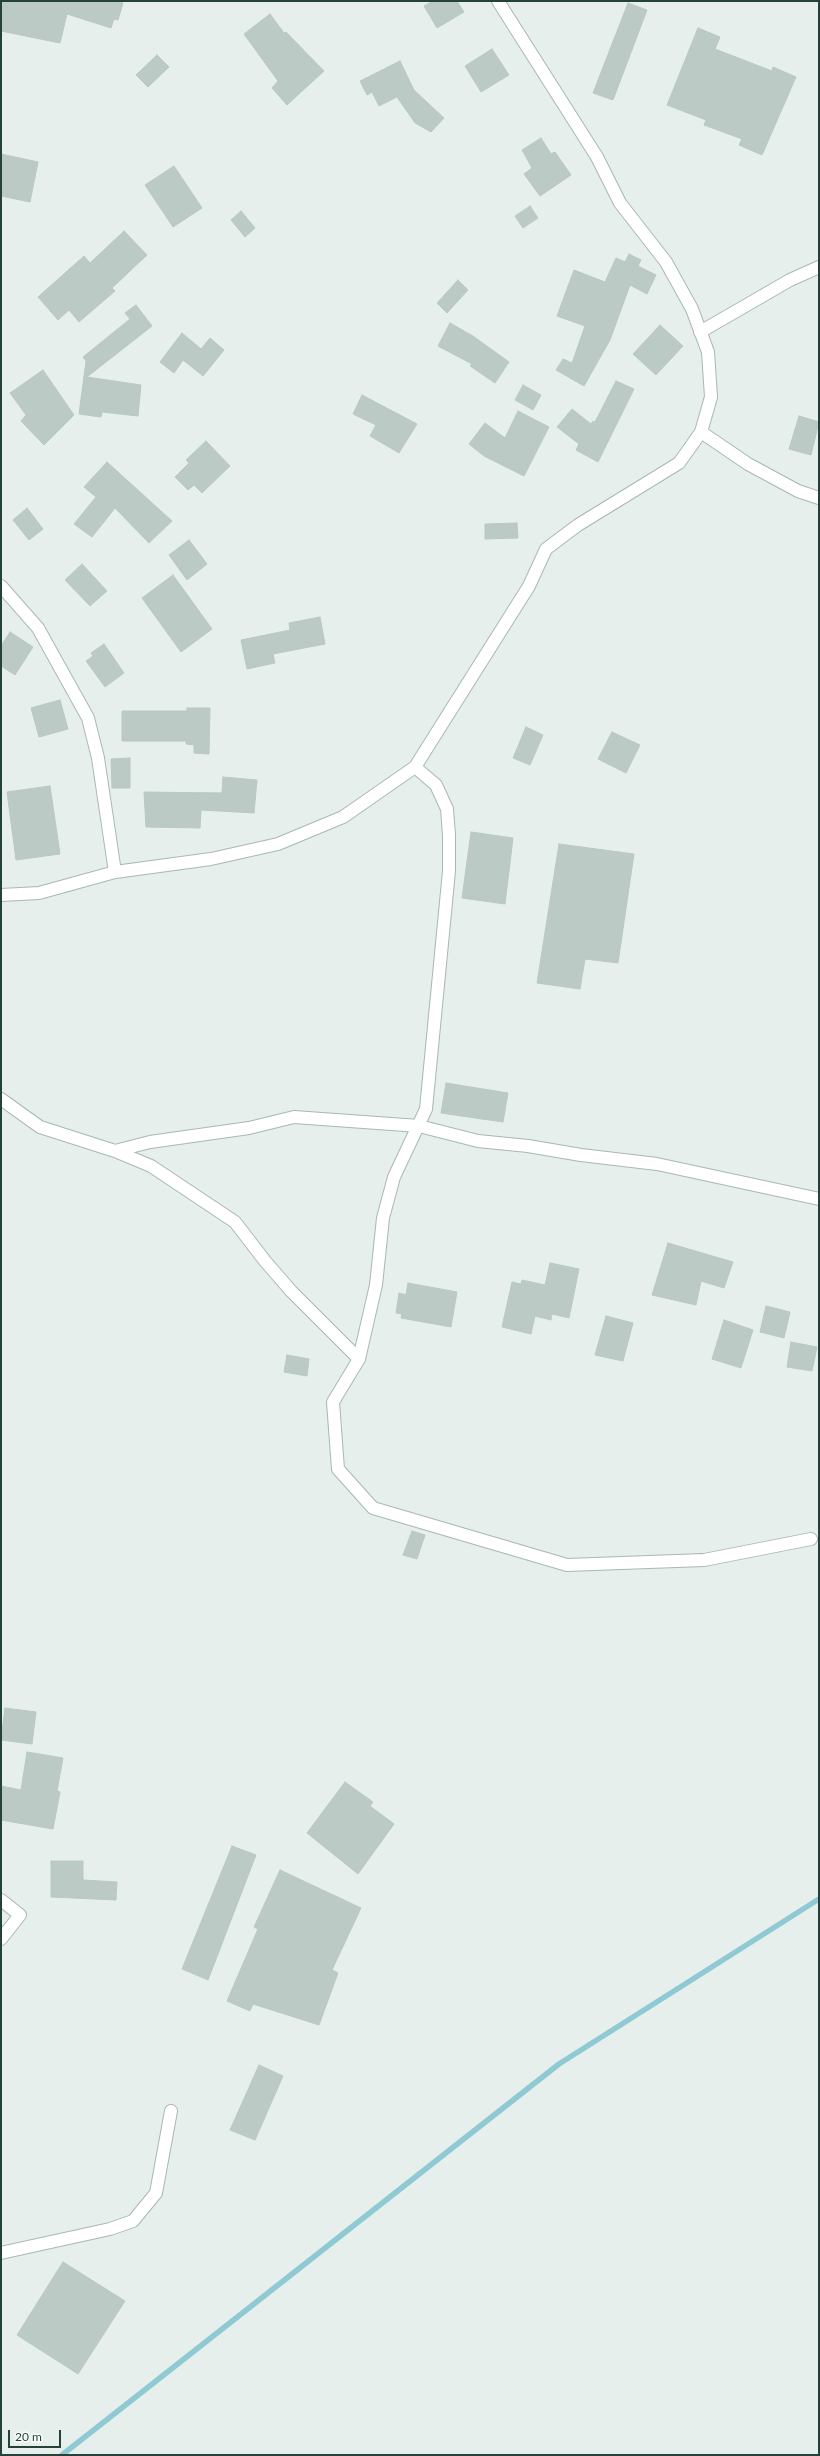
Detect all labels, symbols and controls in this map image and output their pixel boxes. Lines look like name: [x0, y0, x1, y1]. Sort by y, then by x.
scale bar: [10, 2422, 63, 2448]
text: 20 m: [15, 2429, 42, 2444]

